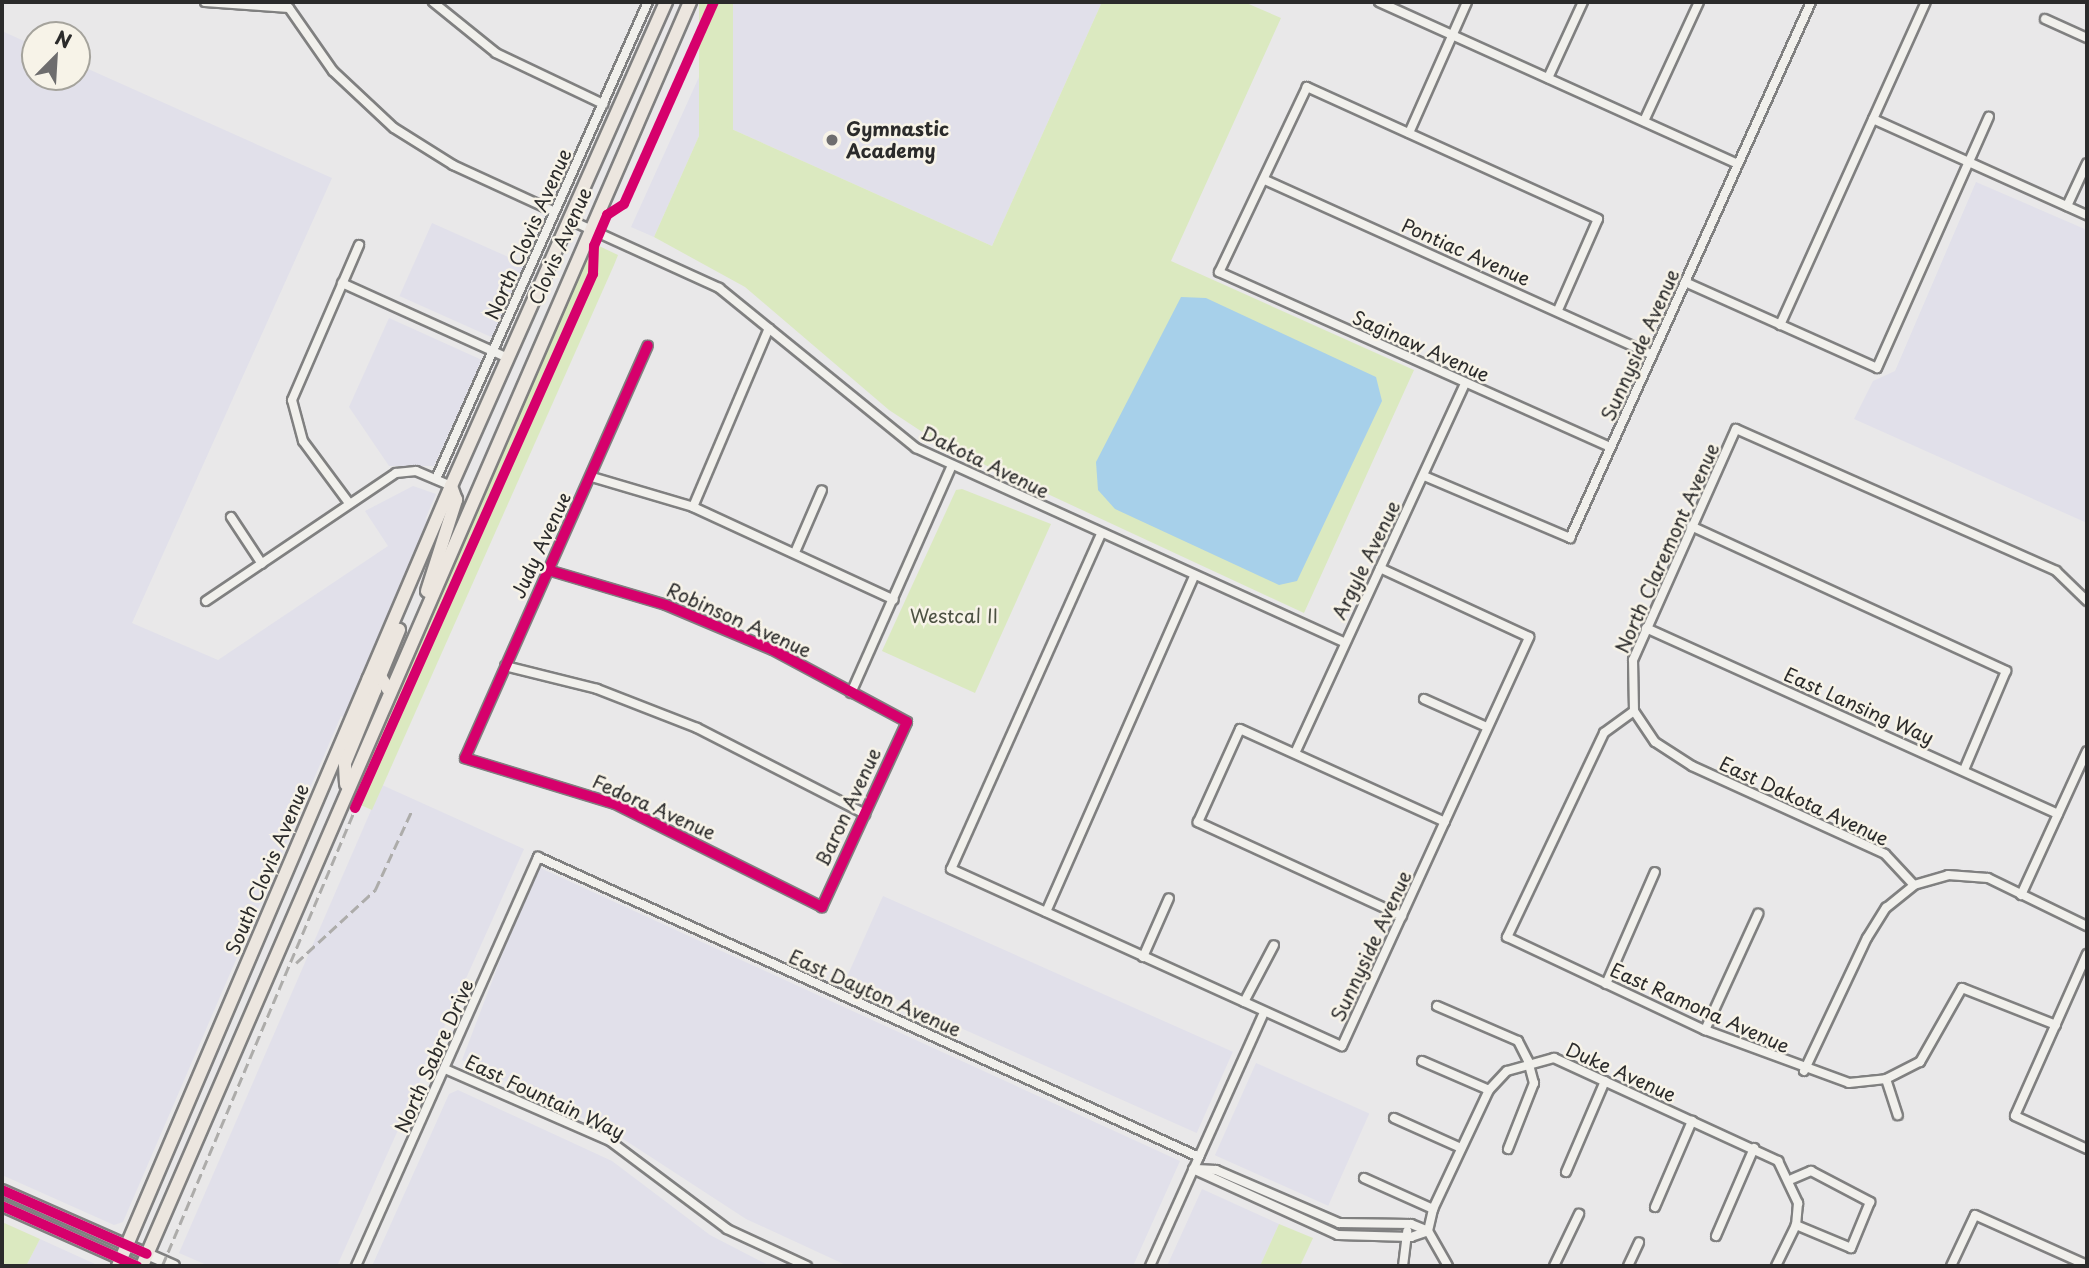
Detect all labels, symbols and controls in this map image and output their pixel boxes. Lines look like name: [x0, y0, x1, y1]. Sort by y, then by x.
north arrow: [21, 21, 91, 91]
text: N: [51, 23, 76, 54]
place label: Gymnastic Academy: [846, 118, 949, 162]
marker: Gymnastic Academy: [824, 132, 840, 148]
street label: North Clovis Avenue: [480, 145, 576, 323]
street label: Clovis Avenue: [524, 184, 596, 308]
street label: Pontiac Avenue: [1398, 213, 1534, 291]
street label: Sunnyside Avenue: [1596, 265, 1684, 425]
street label: Saginaw Avenue: [1349, 305, 1493, 387]
street label: Dakota Avenue: [917, 421, 1053, 503]
street label: North Claremont Avenue: [1610, 440, 1724, 656]
street label: Judy Avenue: [506, 488, 576, 602]
street label: Argyle Avenue: [1327, 496, 1405, 624]
street label: Robinson Avenue: [664, 578, 814, 662]
park label: Westcal II: [909, 605, 999, 627]
street label: East Lansing Way: [1780, 663, 1938, 749]
street label: Baron Avenue: [811, 745, 885, 869]
street label: East Dakota Avenue: [1715, 751, 1893, 851]
street label: Fedora Avenue: [588, 769, 720, 845]
street label: South Clovis Avenue: [221, 780, 313, 958]
street label: Sunnyside Avenue: [1326, 867, 1416, 1025]
street label: East Dayton Avenue: [786, 945, 964, 1041]
street label: East Ramona Avenue: [1608, 959, 1792, 1057]
street label: North Sabre Drive: [389, 975, 479, 1137]
street label: Duke Avenue: [1562, 1037, 1680, 1107]
street label: East Fountain Way: [462, 1050, 628, 1144]

